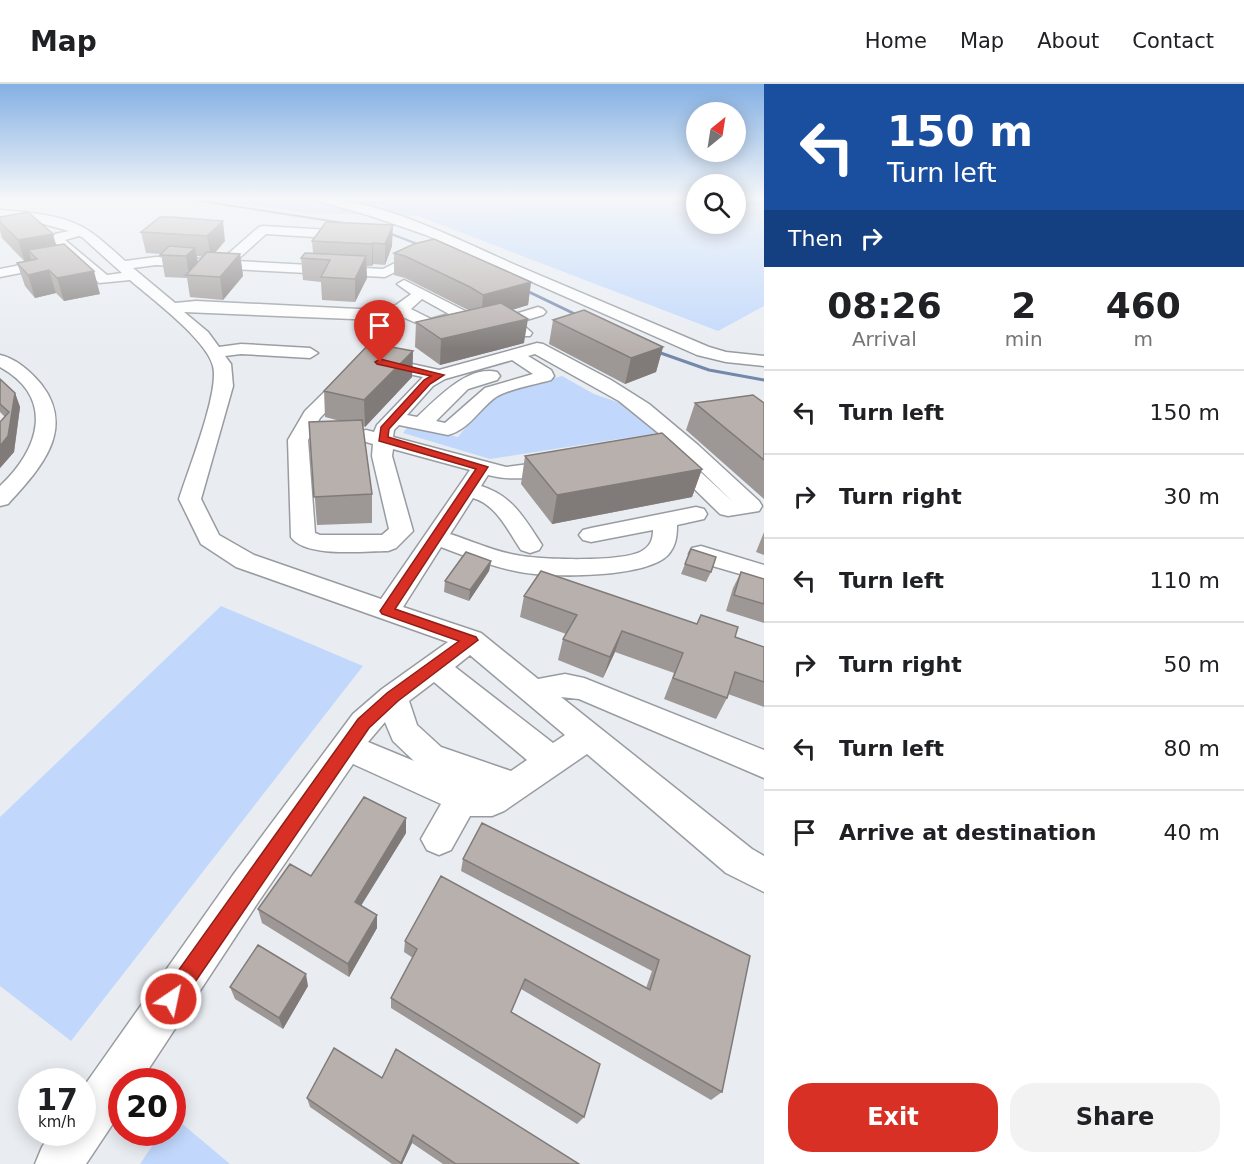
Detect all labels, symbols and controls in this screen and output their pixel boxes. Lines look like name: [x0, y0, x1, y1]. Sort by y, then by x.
text: Map: [30, 25, 97, 58]
text: Home: [865, 29, 927, 53]
text: Map: [960, 29, 1004, 53]
text: About: [1037, 29, 1099, 53]
text: Contact: [1132, 29, 1214, 53]
north arrow: [686, 102, 746, 162]
map controls: [686, 102, 746, 234]
text: 150 m: [887, 107, 1033, 156]
icon: left: [788, 108, 866, 186]
text: Turn left: [887, 157, 997, 188]
button: search: [686, 174, 746, 234]
icon: right: [855, 222, 888, 255]
text: Then: [788, 226, 843, 251]
text: 08:26: [827, 285, 942, 326]
text: 2: [1011, 285, 1036, 326]
text: 460: [1106, 285, 1181, 326]
pin: [354, 300, 405, 362]
icon: arrive: [363, 309, 396, 342]
text: Arrival: [852, 327, 917, 351]
text: min: [1005, 327, 1043, 351]
text: m: [1134, 327, 1153, 351]
icon: left: [788, 396, 821, 429]
text: Turn left: [839, 400, 944, 425]
text: 150 m: [1150, 400, 1220, 425]
icon: right: [788, 480, 821, 513]
text: Turn right: [839, 484, 962, 509]
text: 30 m: [1164, 484, 1220, 509]
icon: left: [788, 564, 821, 597]
text: Turn left: [839, 568, 944, 593]
text: 110 m: [1150, 568, 1220, 593]
icon: right: [788, 648, 821, 681]
text: Turn right: [839, 652, 962, 677]
text: 50 m: [1164, 652, 1220, 677]
icon: left: [788, 732, 821, 765]
text: Turn left: [839, 736, 944, 761]
text: 80 m: [1164, 736, 1220, 761]
icon: arrive: [788, 816, 821, 849]
text: Arrive at destination: [839, 820, 1096, 845]
text: 40 m: [1164, 820, 1220, 845]
position arrow: [139, 967, 203, 1031]
speed limit sign: 20: [108, 1068, 186, 1146]
text: 17: [36, 1082, 78, 1117]
button: Exit: [788, 1083, 998, 1152]
button: Share: [1010, 1083, 1220, 1152]
text: km/h: [38, 1113, 76, 1131]

